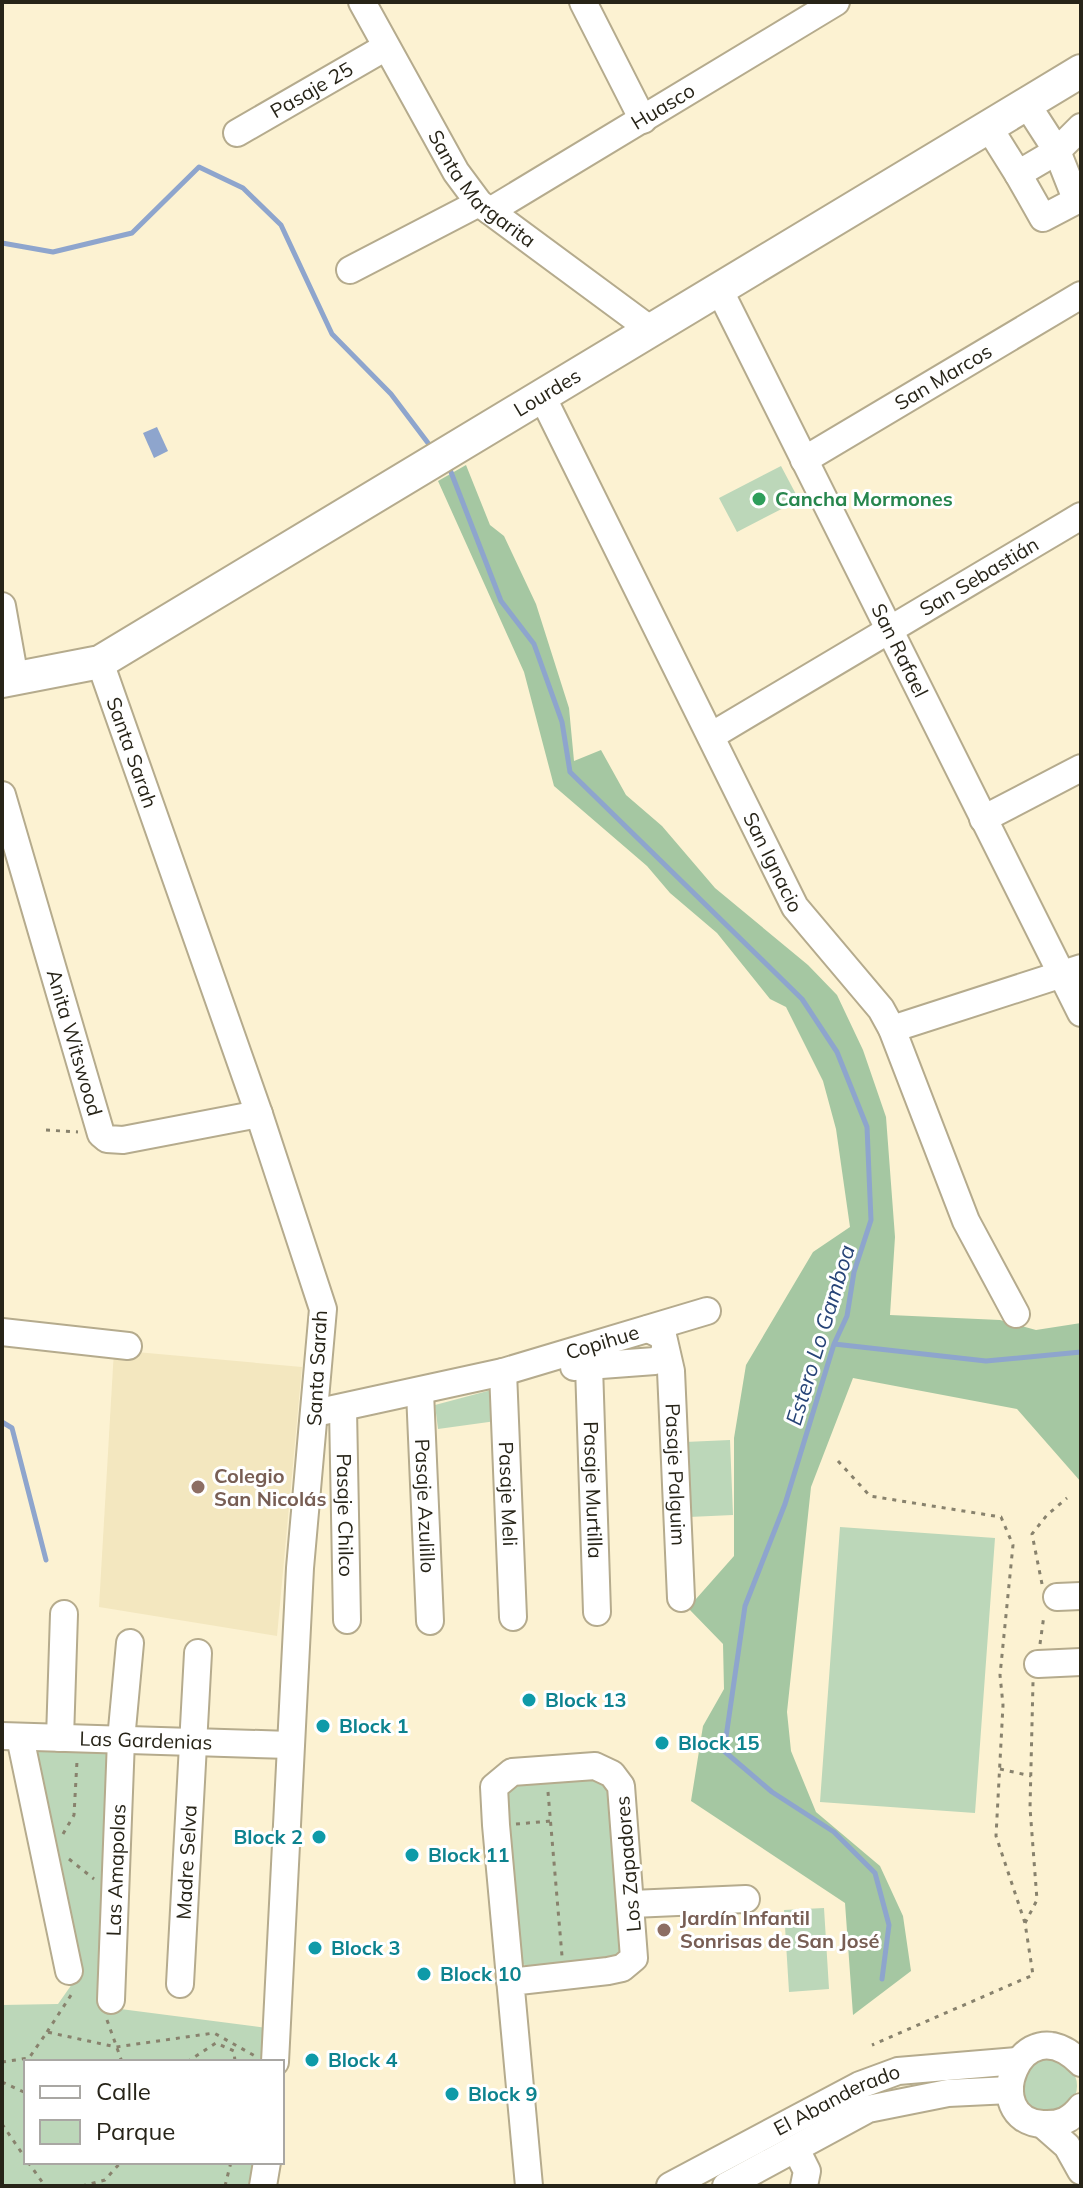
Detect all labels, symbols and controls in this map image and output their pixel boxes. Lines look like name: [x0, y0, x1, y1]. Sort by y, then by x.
street label: Pasaje 25: [265, 56, 357, 123]
street label: Huasco: [626, 77, 699, 135]
street label: Santa Margarita: [423, 125, 541, 252]
street label: San Marcos: [890, 338, 996, 415]
street label: Lourdes: [509, 362, 585, 422]
place label: Cancha Mormones: [775, 486, 953, 511]
marker: Cancha Mormones: [750, 490, 768, 508]
street label: San Sebastián: [915, 531, 1043, 621]
street label: San Rafael: [866, 599, 934, 701]
street label: Santa Sarah: [101, 694, 163, 811]
street label: San Ignacio: [738, 808, 809, 916]
street label: Anita Witswood: [42, 966, 108, 1119]
water label: Estero Lo Gamboa: [779, 1241, 861, 1429]
street label: Santa Sarah: [301, 1310, 332, 1426]
street label: Copihue: [562, 1319, 642, 1365]
street label: Pasaje Palguim: [660, 1403, 692, 1546]
street label: Pasaje Murtilla: [579, 1421, 608, 1559]
street label: Pasaje Azulillo: [410, 1438, 441, 1574]
street label: Pasaje Meli: [494, 1441, 523, 1547]
street label: Pasaje Chilco: [332, 1453, 359, 1577]
place label: Colegio San Nicolás: [214, 1463, 327, 1511]
marker: Colegio San Nicolás: [189, 1478, 207, 1496]
place label: Block 13: [545, 1687, 626, 1712]
marker: Block 13: [520, 1691, 538, 1709]
place label: Block 1: [339, 1713, 408, 1738]
marker: Block 1: [314, 1717, 332, 1735]
street label: Las Gardenias: [79, 1725, 213, 1755]
place label: Block 15: [678, 1730, 759, 1755]
marker: Block 15: [653, 1734, 671, 1752]
street label: Los Zapadores: [609, 1795, 646, 1933]
street label: Las Amapolas: [100, 1803, 131, 1937]
street label: Madre Selva: [171, 1804, 202, 1920]
place label: Block 2: [234, 1824, 303, 1849]
marker: Block 2: [310, 1828, 328, 1846]
place label: Block 11: [428, 1842, 509, 1867]
marker: Block 11: [403, 1846, 421, 1864]
place label: Jardín Infantil Sonrisas de San José: [680, 1905, 880, 1953]
marker: Jardín Infantil Sonrisas de San José: [655, 1921, 673, 1939]
place label: Block 3: [331, 1935, 400, 1960]
marker: Block 3: [306, 1939, 324, 1957]
place label: Block 10: [440, 1961, 521, 1986]
marker: Block 10: [415, 1965, 433, 1983]
place label: Block 4: [328, 2047, 397, 2072]
marker: Block 4: [303, 2051, 321, 2069]
street label: El Abanderado: [769, 2058, 903, 2141]
legend: [24, 2060, 284, 2164]
text: Calle: [96, 2076, 151, 2106]
place label: Block 9: [468, 2081, 537, 2106]
marker: Block 9: [443, 2085, 461, 2103]
text: Parque: [96, 2116, 175, 2146]

